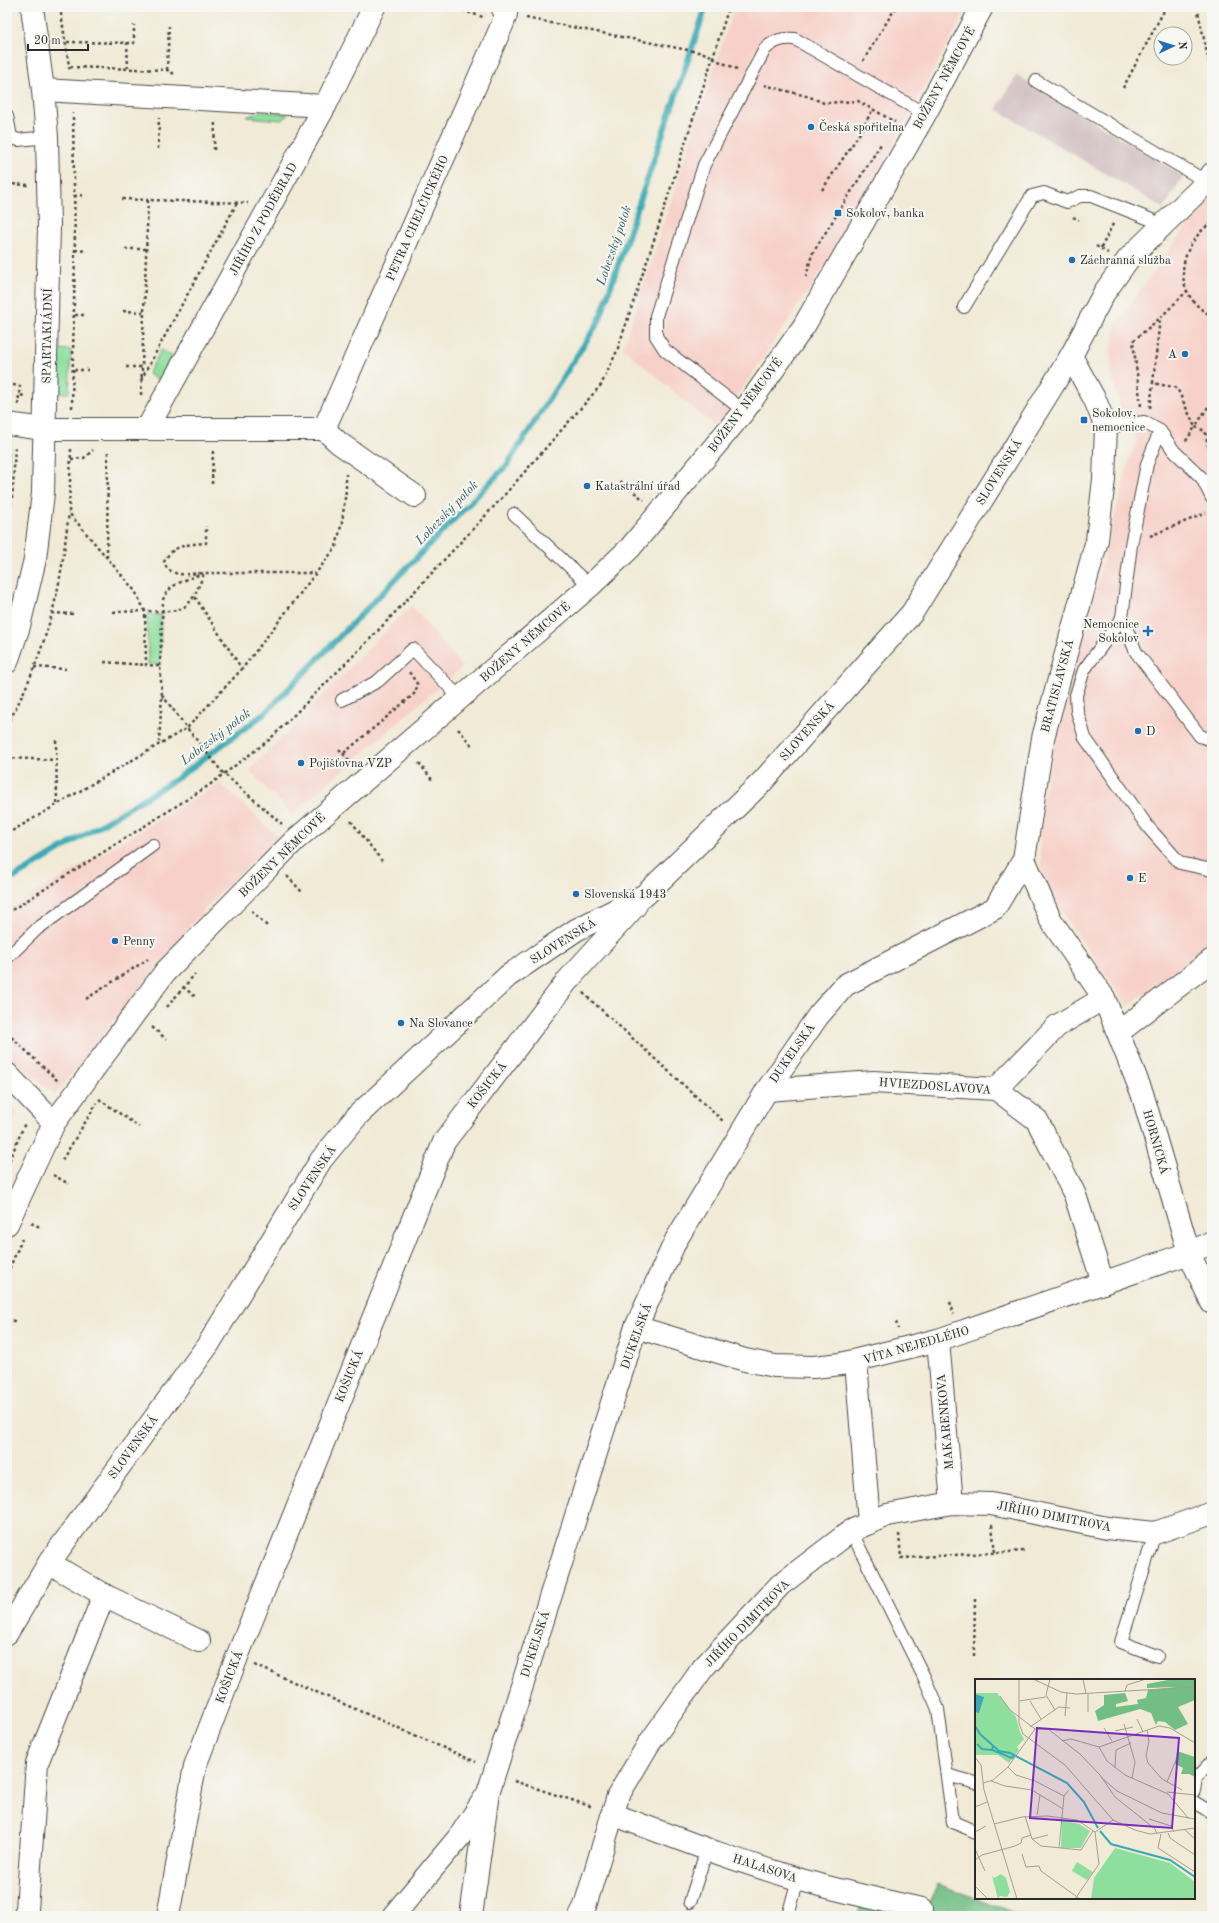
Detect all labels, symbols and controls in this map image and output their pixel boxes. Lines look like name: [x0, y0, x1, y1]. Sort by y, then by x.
street label: BOŽENY NĚMCOVÉ: [908, 23, 978, 132]
scale bar: [28, 26, 88, 52]
north arrow: [1153, 26, 1193, 66]
text: 20 m: [34, 35, 61, 47]
text: N: [1176, 41, 1187, 51]
place label: Česká spořitelna: [819, 118, 904, 134]
marker: Česká spořitelna: [806, 122, 816, 132]
street label: PETRA CHELČICKÉHO: [381, 152, 451, 283]
street label: JIŘÍHO Z PODĚBRAD: [224, 159, 300, 278]
water label: Lobezský potok: [594, 204, 634, 288]
marker: Sokolov, banka: [833, 208, 843, 218]
place label: Sokolov, banka: [846, 208, 924, 220]
marker: Záchranná služba: [1067, 255, 1077, 265]
place label: Záchranná služba: [1080, 255, 1171, 267]
street label: SPARTAKIÁDNÍ: [38, 288, 55, 384]
place label: A: [1168, 349, 1177, 361]
marker: A: [1180, 349, 1190, 359]
street label: BOŽENY NĚMCOVÉ: [703, 354, 785, 455]
place label: Sokolov, nemocnice: [1092, 408, 1146, 434]
marker: Sokolov, nemocnice: [1079, 415, 1089, 425]
street label: SLOVENSKÁ: [972, 436, 1025, 508]
water label: Lobezský potok: [413, 478, 481, 548]
marker: Katastrální úřad: [582, 481, 592, 491]
place label: Katastrální úřad: [595, 481, 680, 493]
street label: BOŽENY NĚMCOVÉ: [476, 598, 573, 685]
place label: Nemocnice Sokolov: [1083, 619, 1140, 645]
marker: Nemocnice Sokolov: [1142, 625, 1154, 637]
street label: BRATISLAVSKÁ: [1037, 638, 1076, 734]
street label: SLOVENSKÁ: [776, 698, 837, 764]
water label: Lobezský potok: [178, 707, 253, 768]
marker: D: [1133, 726, 1143, 736]
place label: D: [1146, 726, 1155, 738]
marker: Pojišťovna VZP: [296, 758, 306, 768]
place label: Pojišťovna VZP: [309, 758, 392, 770]
street label: BOŽENY NĚMCOVÉ: [234, 809, 328, 900]
marker: E: [1125, 873, 1135, 883]
place label: E: [1138, 873, 1146, 885]
marker: Slovenská 1943: [571, 889, 581, 899]
place label: Slovenská 1943: [584, 889, 667, 901]
street label: SLOVENSKÁ: [527, 914, 599, 967]
marker: Penny: [110, 936, 120, 946]
place label: Penny: [123, 936, 156, 948]
marker: Na Slovance: [396, 1018, 406, 1028]
place label: Na Slovance: [409, 1018, 473, 1030]
street label: DUKELSKÁ: [766, 1020, 818, 1085]
street label: KOŠICKÁ: [463, 1058, 510, 1111]
street label: HVIEZDOSLAVOVA: [878, 1077, 992, 1097]
street label: HORNICKÁ: [1140, 1108, 1173, 1176]
street label: SLOVENSKÁ: [284, 1142, 339, 1213]
street label: DUKELSKÁ: [617, 1301, 654, 1371]
street label: VÍTA NEJEDLÉHO: [861, 1322, 971, 1367]
street label: KOŠICKÁ: [330, 1347, 366, 1404]
street label: MAKARENKOVA: [936, 1373, 956, 1470]
street label: SLOVENSKÁ: [104, 1412, 161, 1482]
street label: JIŘÍHO DIMITROVA: [996, 1496, 1113, 1534]
street label: JIŘÍHO DIMITROVA: [700, 1575, 792, 1670]
street label: DUKELSKÁ: [517, 1609, 552, 1679]
street label: KOŠICKÁ: [211, 1648, 245, 1705]
inset map: [975, 1679, 1195, 1899]
street label: HALASOVA: [731, 1853, 799, 1885]

